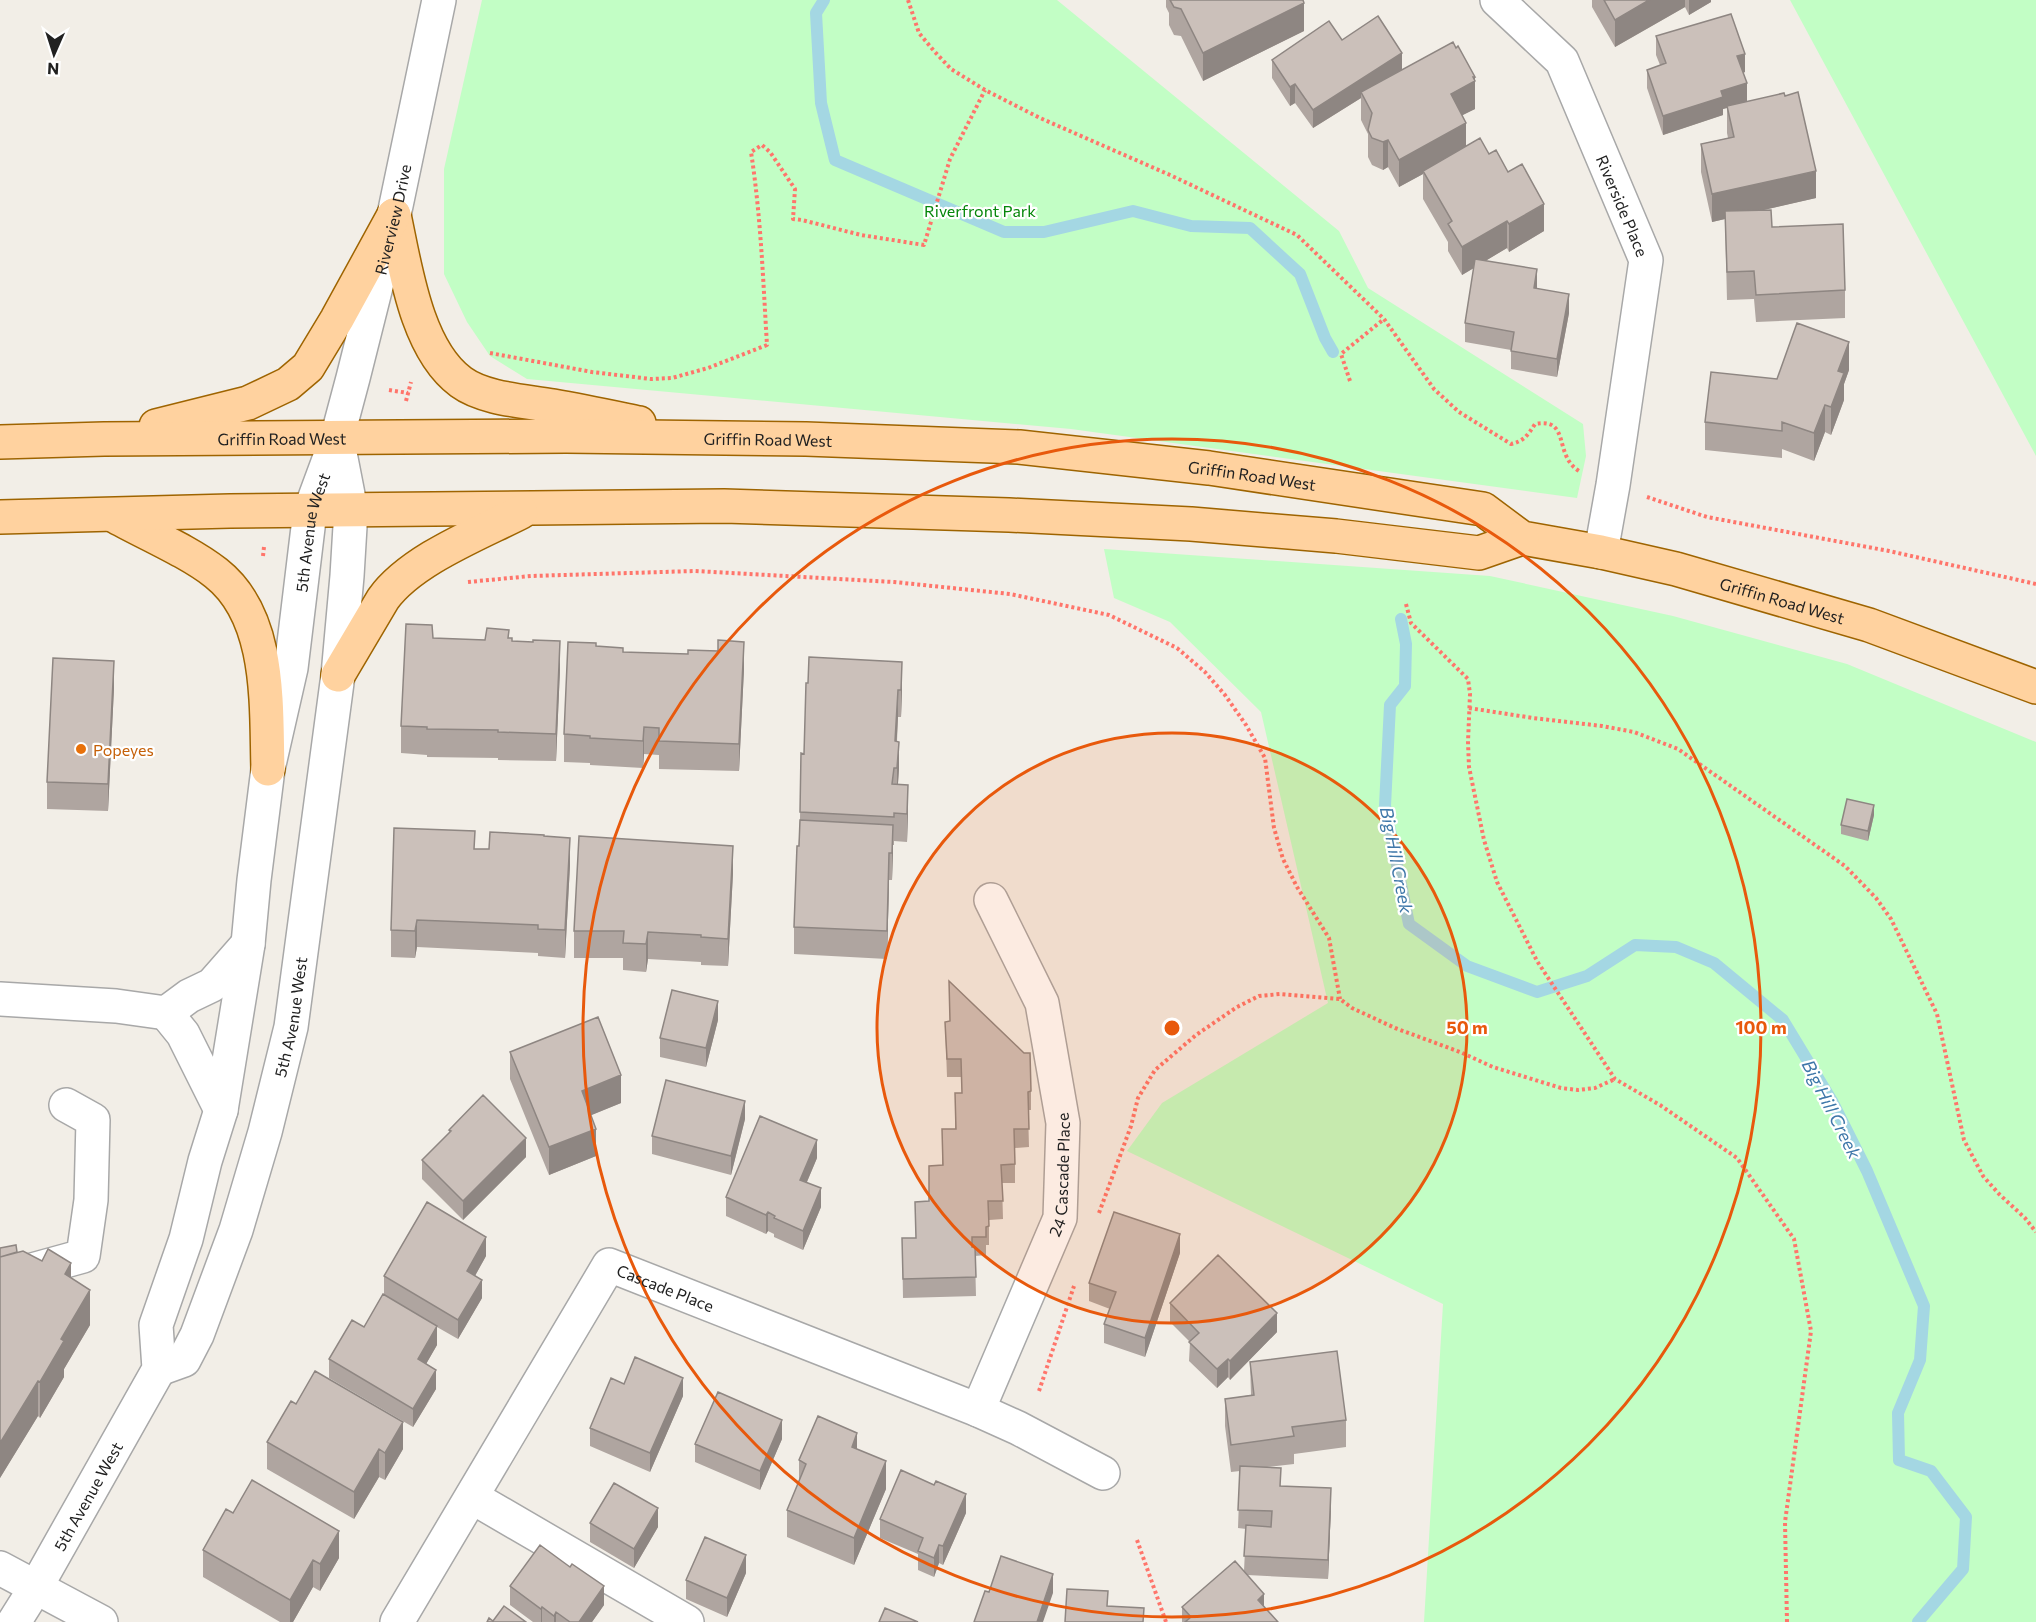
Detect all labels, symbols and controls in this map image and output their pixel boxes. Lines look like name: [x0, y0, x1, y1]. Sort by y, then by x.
north arrow: [24, 24, 84, 84]
text: N: [47, 60, 60, 79]
street label: Riverside Place: [1593, 152, 1653, 259]
street label: Riverview Drive: [370, 162, 414, 277]
park label: Riverfront Park: [924, 201, 1036, 220]
street label: Griffin Road West: [217, 428, 347, 448]
street label: Griffin Road West: [703, 428, 833, 449]
street label: Griffin Road West: [1187, 456, 1318, 493]
street label: 5th Avenue West: [291, 469, 333, 593]
street label: Griffin Road West: [1718, 573, 1847, 627]
place label: Popeyes: [93, 740, 154, 759]
marker: Popeyes: [74, 742, 88, 756]
water label: Big Hill Creek: [1376, 805, 1418, 916]
street label: 5th Avenue West: [269, 955, 310, 1079]
text: 50 m: [1446, 1016, 1488, 1038]
text: 100 m: [1735, 1016, 1787, 1038]
centre of rings: [1162, 1018, 1182, 1038]
water label: Big Hill Creek: [1798, 1056, 1867, 1163]
street label: 24 Cascade Place: [1044, 1111, 1073, 1239]
street label: Cascade Place: [614, 1260, 717, 1315]
street label: 5th Avenue West: [49, 1438, 126, 1554]

